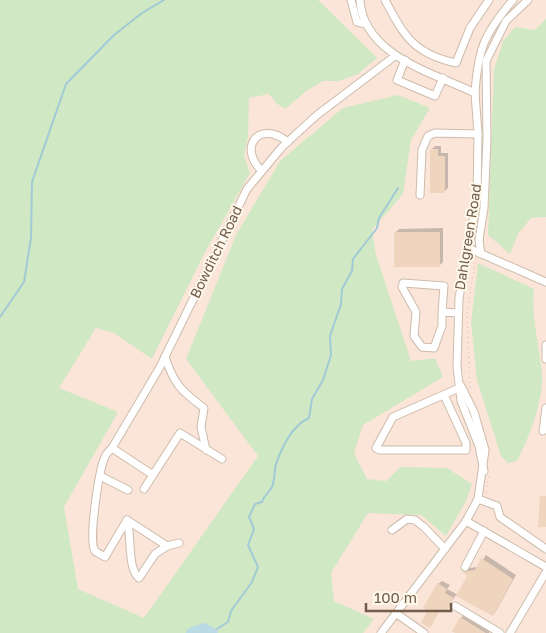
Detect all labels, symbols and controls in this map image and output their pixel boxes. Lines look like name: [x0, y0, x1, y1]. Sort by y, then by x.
street label: Dahlgreen Road: [451, 183, 484, 291]
street label: Bowditch Road: [186, 203, 245, 301]
scale bar: [366, 580, 451, 612]
text: 100 m: [374, 588, 417, 606]

